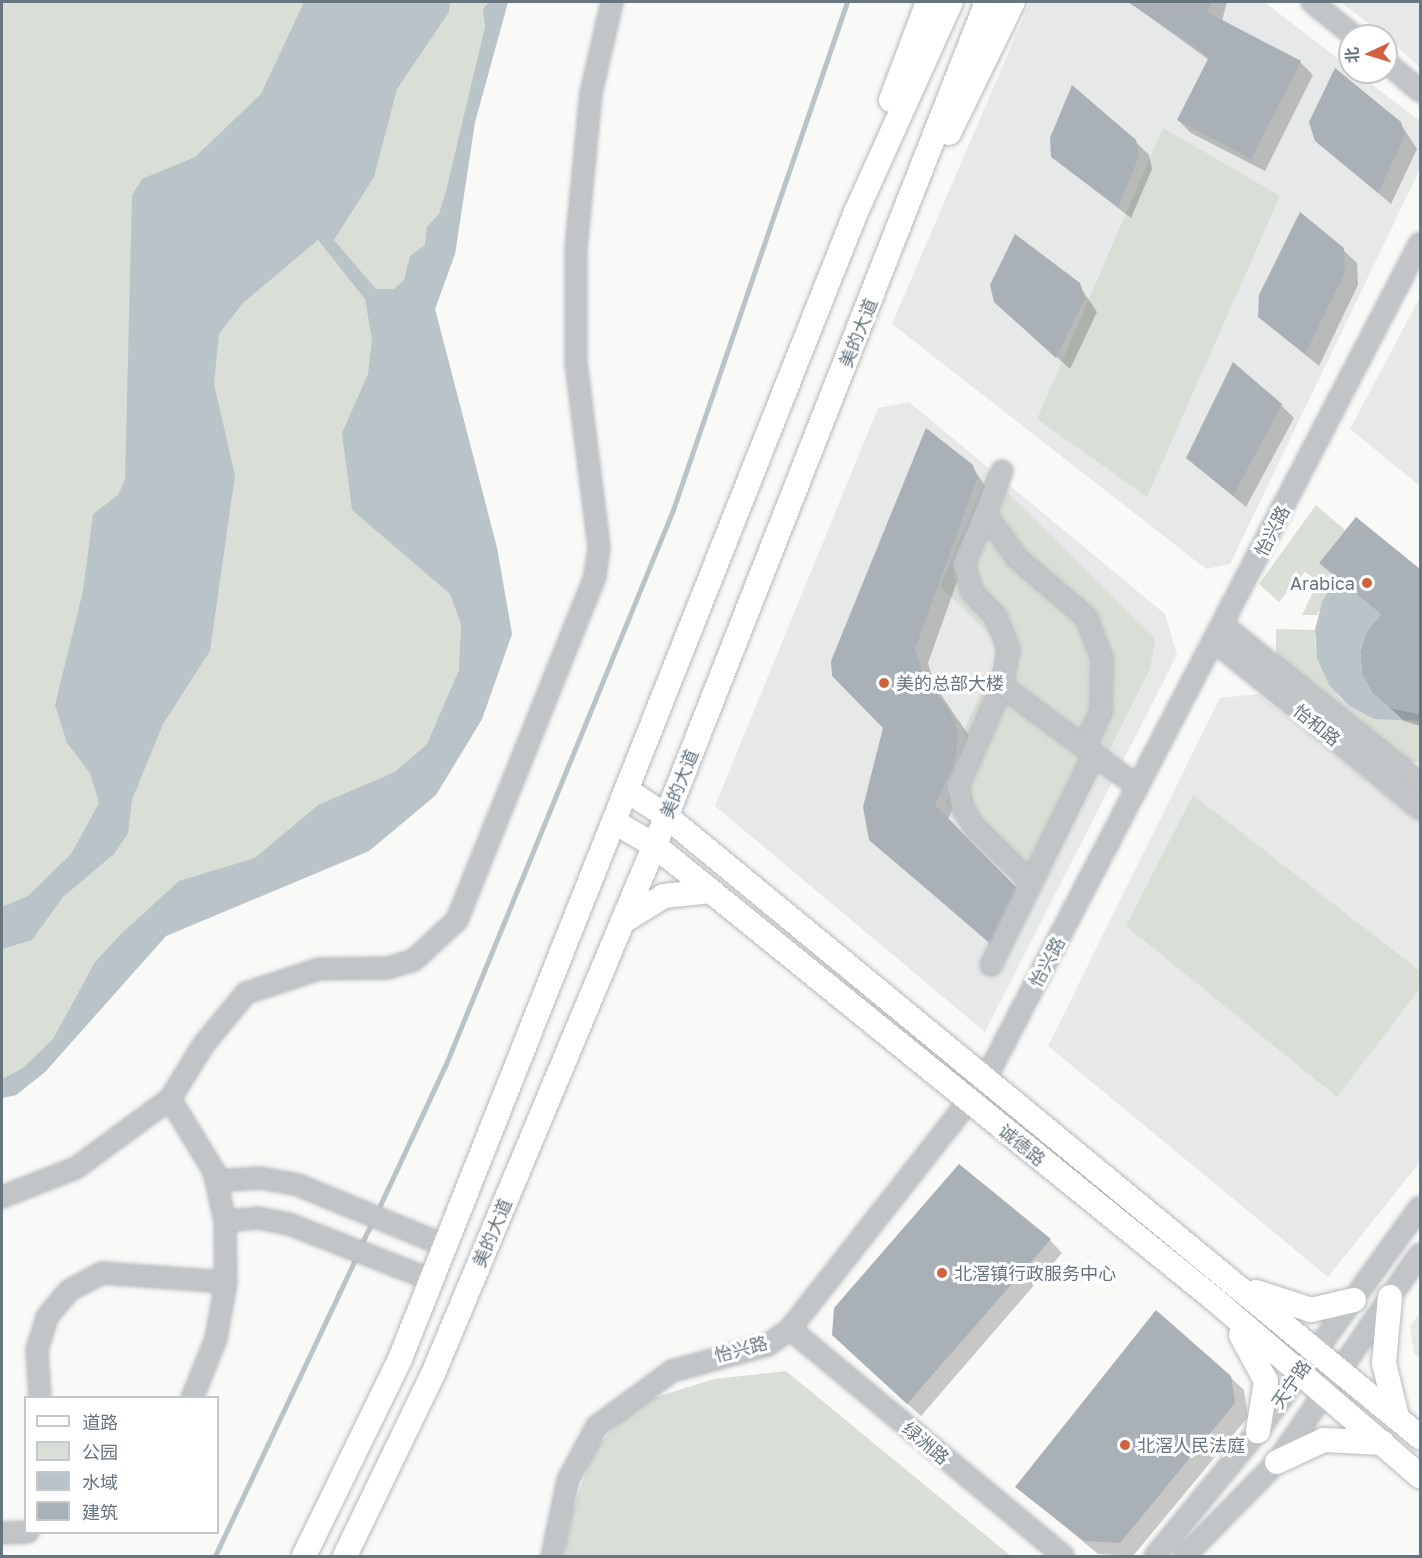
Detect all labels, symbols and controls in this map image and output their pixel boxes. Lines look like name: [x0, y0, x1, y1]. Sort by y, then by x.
north arrow: [1338, 24, 1398, 84]
text: 北: [1342, 46, 1363, 64]
street label: 美的大道: [835, 296, 881, 370]
street label: 怡兴路: [1250, 502, 1294, 560]
place label: Arabica: [1290, 572, 1355, 594]
marker: Arabica: [1360, 576, 1374, 590]
place label: 美的总部大楼: [896, 672, 1004, 694]
marker: 美的总部大楼: [877, 676, 891, 690]
street label: 怡和路: [1289, 700, 1345, 750]
street label: 美的大道: [656, 747, 702, 821]
street label: 怡兴路: [1025, 933, 1069, 991]
street label: 诚德路: [994, 1120, 1050, 1170]
street label: 美的大道: [468, 1196, 516, 1270]
place label: 北滘镇行政服务中心: [954, 1262, 1116, 1284]
marker: 北滘镇行政服务中心: [935, 1266, 949, 1280]
street label: 怡兴路: [712, 1332, 770, 1366]
street label: 天宁路: [1267, 1356, 1315, 1412]
legend: [24, 1396, 219, 1534]
text: 道路: [82, 1411, 118, 1433]
street label: 绿洲路: [898, 1417, 954, 1469]
place label: 北滘人民法庭: [1137, 1434, 1245, 1456]
marker: 北滘人民法庭: [1118, 1438, 1132, 1452]
text: 公园: [82, 1441, 118, 1463]
text: 水域: [82, 1471, 118, 1493]
text: 建筑: [82, 1501, 118, 1523]

